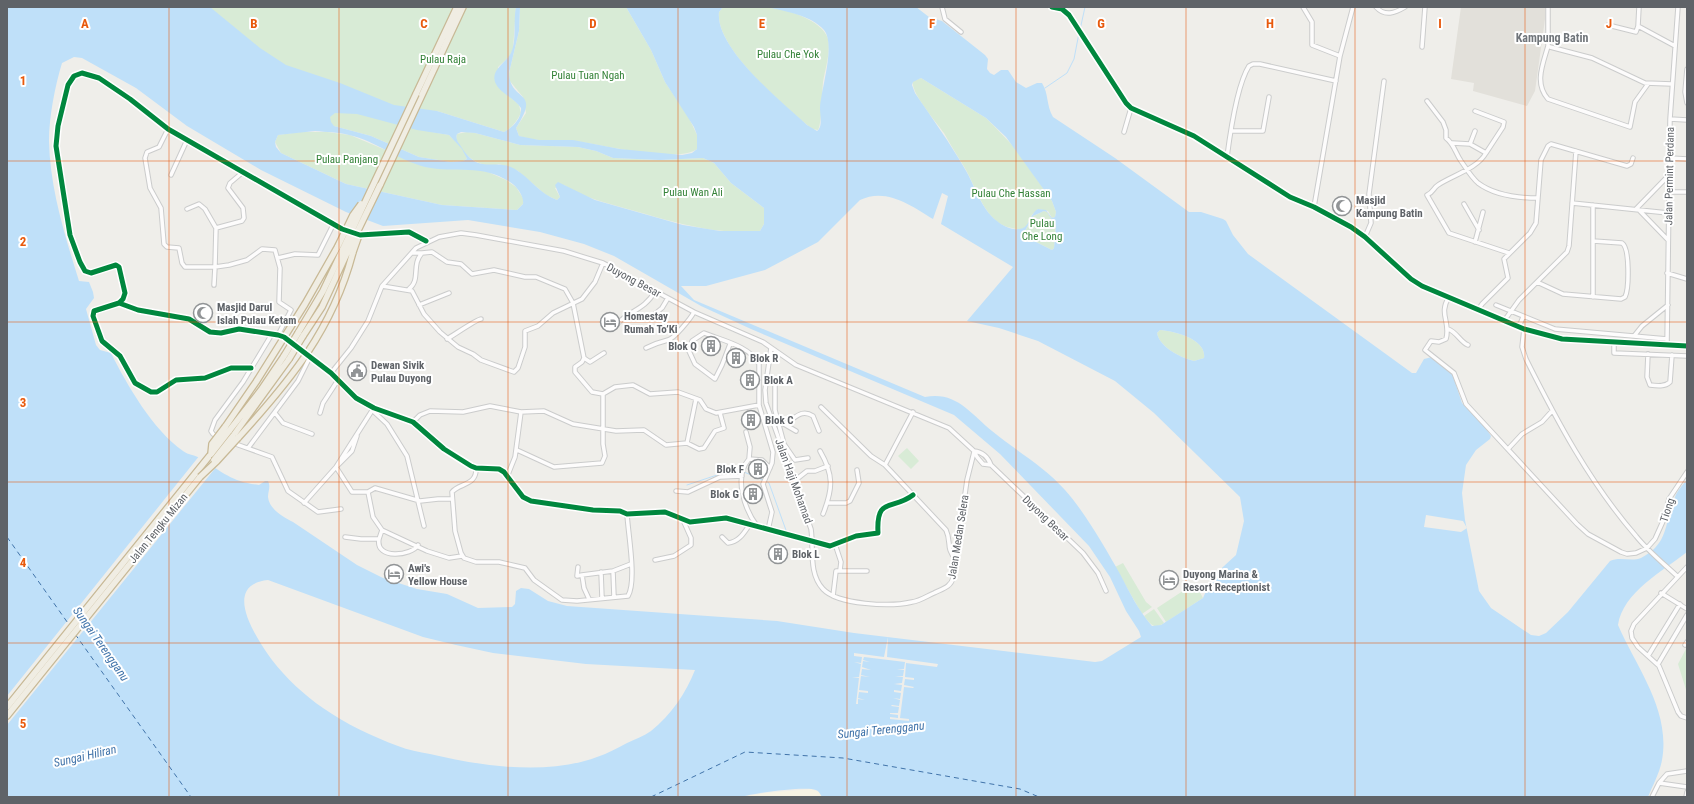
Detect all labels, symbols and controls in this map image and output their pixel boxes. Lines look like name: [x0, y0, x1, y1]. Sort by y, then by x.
text: A: [81, 16, 89, 31]
text: B: [250, 16, 258, 31]
text: C: [420, 16, 428, 31]
text: D: [589, 16, 597, 31]
text: E: [759, 16, 766, 31]
text: F: [929, 16, 935, 31]
text: G: [1097, 16, 1105, 31]
text: H: [1266, 16, 1274, 31]
text: I: [1438, 16, 1442, 31]
text: J: [1606, 16, 1612, 31]
district label: Kampung Batin: [1516, 31, 1588, 45]
park label: Pulau Che Yok: [757, 48, 819, 61]
park label: Pulau Raja: [420, 53, 466, 66]
park label: Pulau Tuan Ngah: [551, 69, 625, 82]
text: 1: [20, 73, 26, 88]
street label: Jalan Permint Perdana: [1662, 127, 1677, 225]
park label: Pulau Panjang: [316, 153, 378, 166]
park label: Pulau Wan Ali: [663, 186, 723, 199]
park label: Pulau Che Hassan: [972, 187, 1051, 200]
place label: Masjid Kampung Batin: [1356, 194, 1423, 220]
mosque icon: Masjid Kampung Batin: [1331, 195, 1353, 217]
park label: Pulau Che Long: [1022, 217, 1062, 243]
text: 2: [20, 234, 27, 249]
street label: Duyong Besar: [604, 261, 664, 300]
place label: Masjid Darul Islah Pulau Ketam: [217, 301, 296, 327]
mosque icon: Masjid Darul Islah Pulau Ketam: [192, 302, 214, 324]
place label: Homestay Rumah To’Ki: [624, 310, 678, 336]
hotel icon: Homestay Rumah To’Ki: [599, 311, 621, 333]
building icon: Blok Q: [700, 335, 722, 357]
place label: Blok Q: [668, 340, 697, 353]
building icon: Blok R: [725, 347, 747, 369]
place label: Blok R: [750, 352, 778, 365]
place label: Dewan Sivik Pulau Duyong: [371, 359, 431, 385]
public building icon: Dewan Sivik Pulau Duyong: [346, 360, 368, 382]
building icon: Blok A: [739, 369, 761, 391]
place label: Blok A: [764, 374, 793, 387]
text: 3: [20, 395, 26, 410]
building icon: Blok C: [740, 409, 762, 431]
place label: Blok C: [765, 414, 793, 427]
street label: Jalan Haji Mohamad: [772, 437, 815, 525]
building icon: Blok F: [747, 458, 769, 480]
place label: Blok F: [717, 463, 744, 476]
building icon: Blok G: [742, 483, 764, 505]
place label: Blok G: [710, 488, 739, 501]
street label: Jalan Tengku Mizan: [126, 491, 191, 566]
street label: Duyong Besar: [1020, 493, 1072, 544]
street label: Jalan Medan Selera: [945, 494, 972, 580]
street label: Tiong: [1658, 496, 1677, 524]
building icon: Blok L: [767, 543, 789, 565]
place label: Blok L: [792, 548, 819, 561]
text: 4: [20, 555, 27, 570]
place label: Awi's Yellow House: [408, 562, 467, 588]
hotel icon: Awi's Yellow House: [383, 563, 405, 585]
place label: Duyong Marina & Resort Receptionist: [1183, 568, 1271, 594]
hotel icon: Duyong Marina & Resort Receptionist: [1158, 569, 1180, 591]
water label: Sungai Terengganu: [70, 604, 132, 684]
text: 5: [20, 716, 27, 731]
water label: Sungai Terengganu: [837, 718, 926, 742]
water label: Sungai Hiliran: [52, 742, 118, 770]

